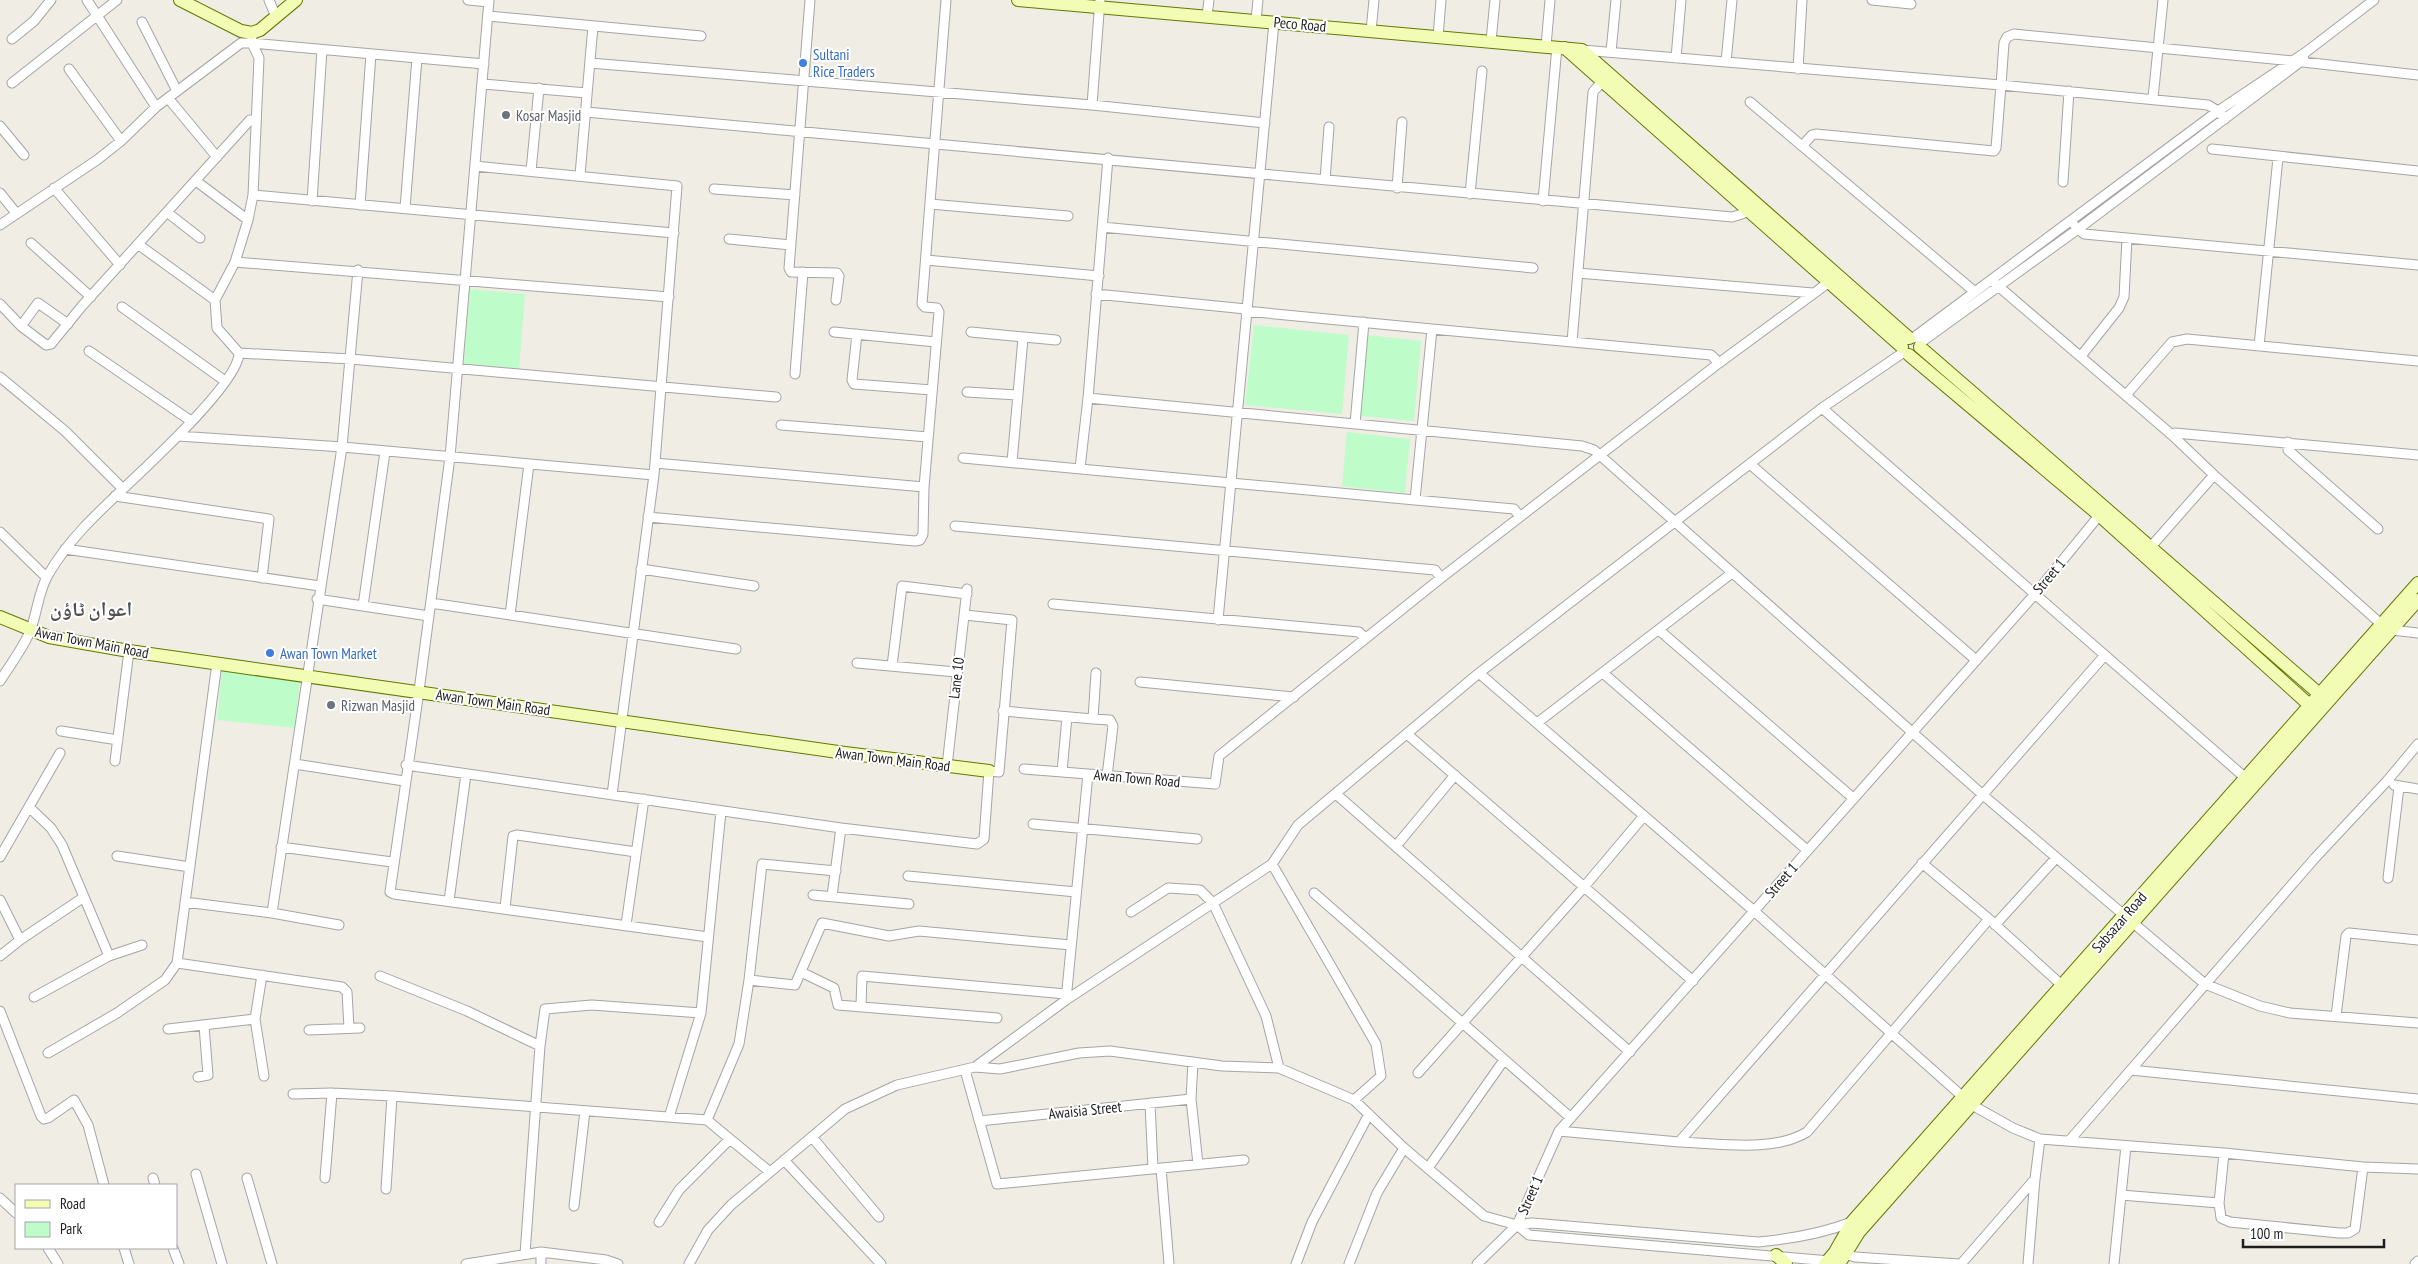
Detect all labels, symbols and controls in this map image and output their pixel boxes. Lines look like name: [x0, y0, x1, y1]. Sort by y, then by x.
street label: Peco Road: [1273, 12, 1327, 36]
place label: Sultani Rice Traders: [813, 45, 875, 81]
marker: Sultani Rice Traders: [797, 57, 809, 69]
place label: Kosar Masjid: [516, 106, 581, 125]
marker: Kosar Masjid: [500, 109, 512, 121]
street label: Street 1: [2029, 554, 2069, 598]
district label: اعوان ٹاؤن: [50, 596, 132, 622]
street label: Awan Town Main Road: [34, 622, 150, 662]
place label: Awan Town Market: [280, 644, 377, 663]
marker: Awan Town Market: [264, 647, 276, 659]
street label: Lane 10: [944, 656, 968, 700]
street label: Awan Town Main Road: [435, 685, 551, 719]
place label: Rizwan Masjid: [341, 696, 415, 715]
marker: Rizwan Masjid: [325, 699, 337, 711]
street label: Awan Town Main Road: [835, 743, 951, 775]
street label: Awan Town Road: [1093, 765, 1181, 791]
street label: Street 1: [1760, 858, 1802, 902]
street label: Sabsazar Road: [2087, 888, 2151, 956]
street label: Awaisia Street: [1047, 1097, 1123, 1123]
street label: Street 1: [1513, 1172, 1547, 1218]
legend: [15, 1184, 178, 1249]
text: Road: [60, 1194, 86, 1213]
scale bar: [2243, 1216, 2384, 1248]
text: Park: [60, 1219, 82, 1238]
text: 100 m: [2250, 1224, 2283, 1243]

